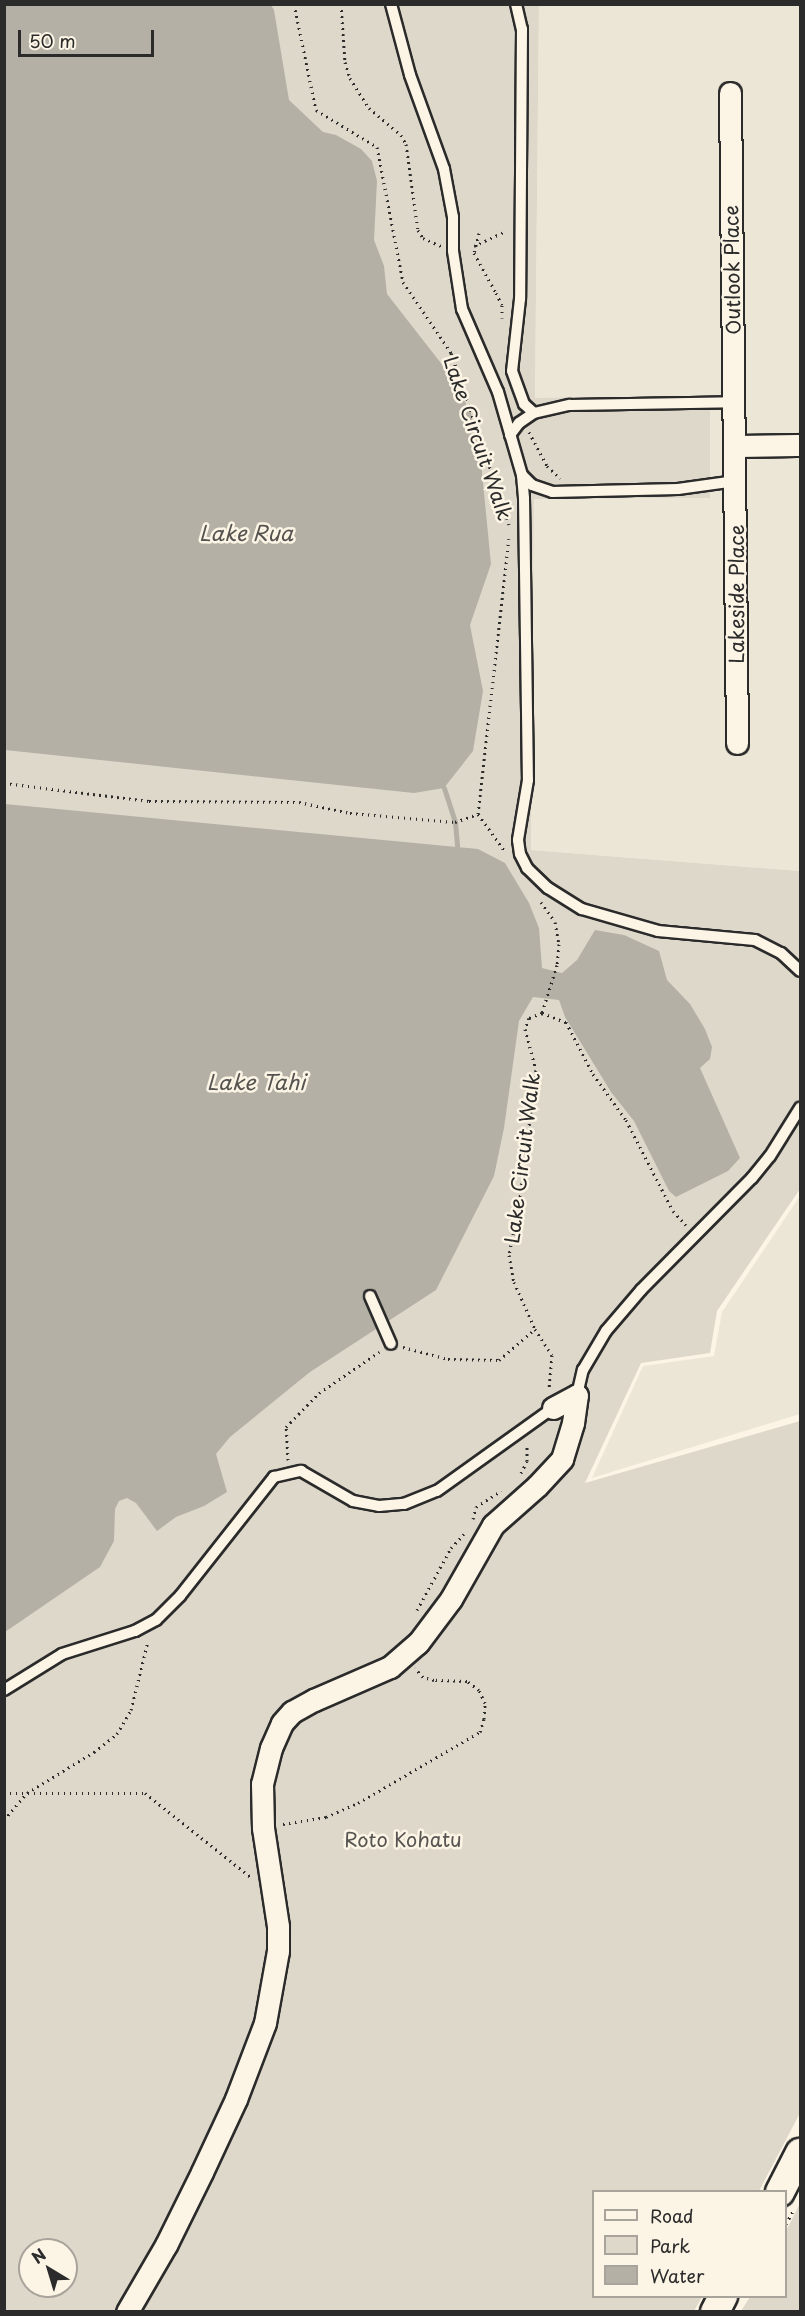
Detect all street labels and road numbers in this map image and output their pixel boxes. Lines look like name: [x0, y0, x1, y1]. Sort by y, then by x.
street label: Outlook Place: [719, 204, 745, 336]
street label: Lake Circuit Walk: [438, 352, 518, 524]
street label: Lakeside Place: [724, 524, 748, 664]
street label: Lake Circuit Walk: [499, 1070, 545, 1246]

